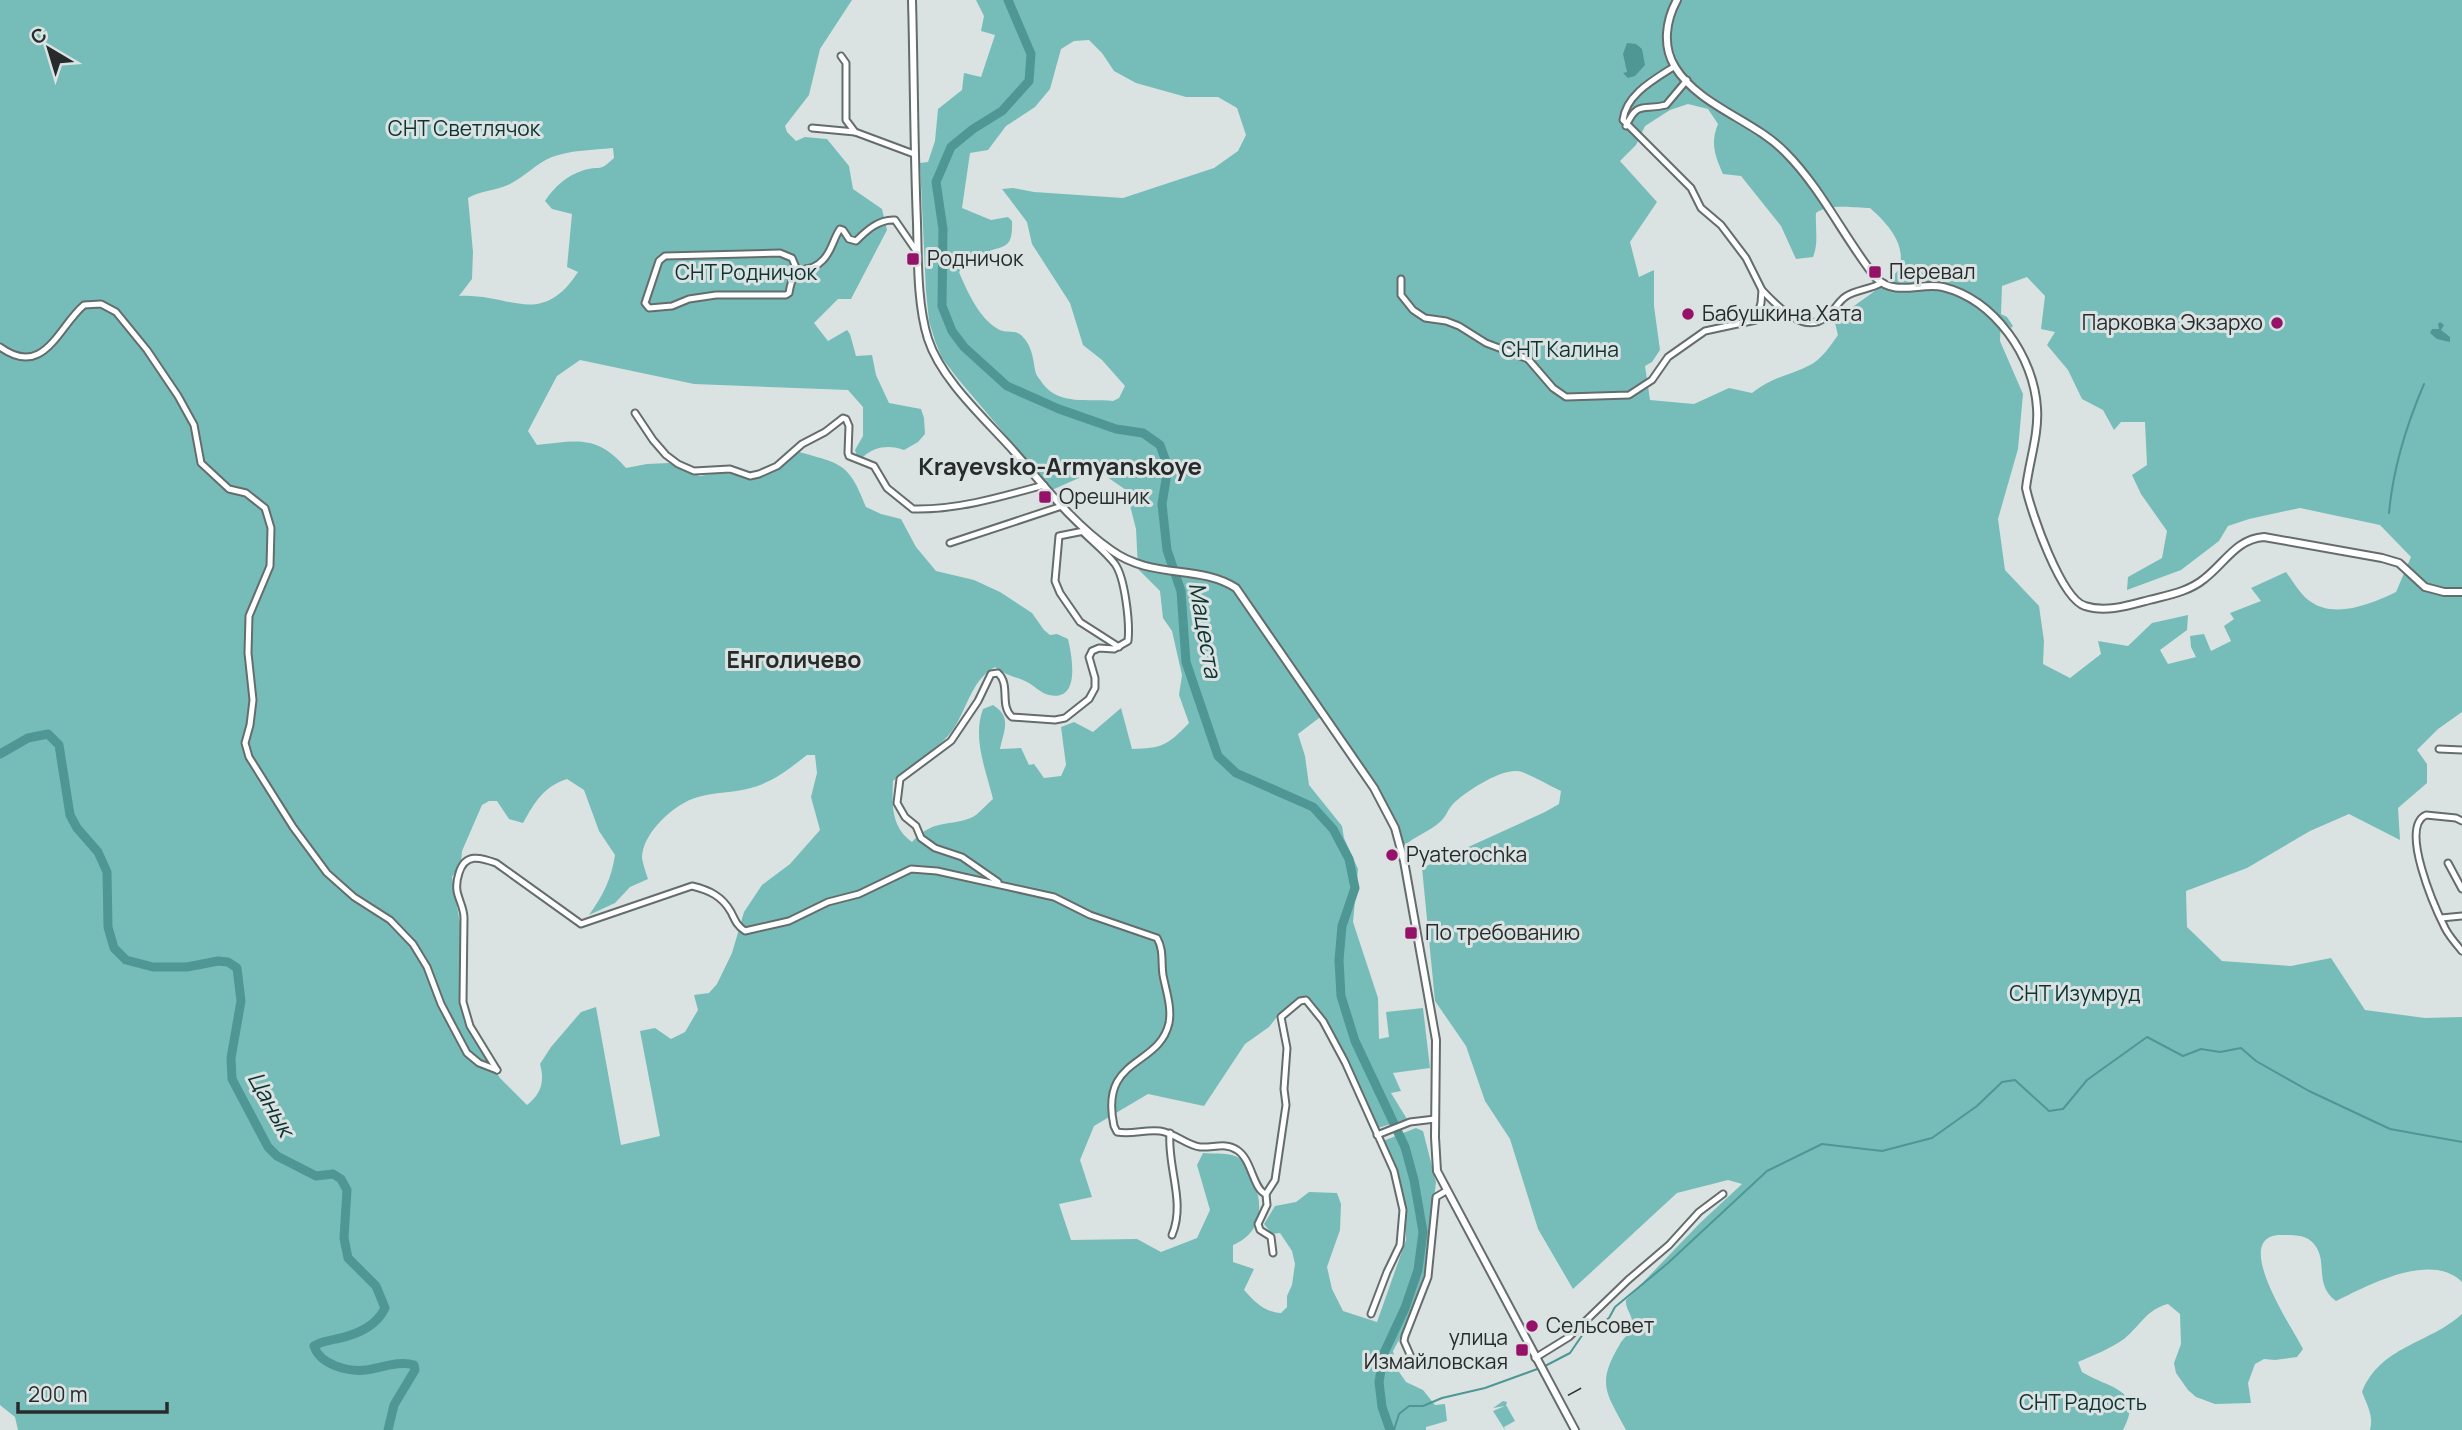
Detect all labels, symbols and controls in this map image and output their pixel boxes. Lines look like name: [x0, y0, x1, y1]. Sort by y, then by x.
north arrow: [14, 14, 84, 84]
text: С: [25, 21, 52, 50]
park label: СНТ Светлячок: [388, 114, 541, 142]
place label: Родничок: [927, 244, 1024, 272]
marker: Родничок: [905, 251, 921, 267]
place label: Перевал: [1889, 257, 1976, 285]
park label: СНТ Родничок: [675, 258, 817, 286]
marker: Перевал: [1867, 264, 1883, 280]
place label: Бабушкина Хата: [1702, 299, 1862, 327]
marker: Бабушкина Хата: [1680, 306, 1696, 322]
place label: Парковка Экзархо: [2082, 308, 2263, 336]
marker: Парковка Экзархо: [2269, 315, 2285, 331]
park label: СНТ Калина: [1501, 335, 1619, 363]
district label: Krayevsko-Armyanskoye: [918, 449, 1202, 482]
place label: Орешник: [1059, 482, 1150, 510]
marker: Орешник: [1037, 489, 1053, 505]
water label: Мацеста: [1182, 580, 1230, 681]
district label: Енголичево: [727, 643, 861, 675]
place label: Pyaterochka: [1406, 840, 1527, 868]
marker: Pyaterochka: [1384, 847, 1400, 863]
place label: По требованию: [1425, 918, 1580, 946]
marker: По требованию: [1403, 925, 1419, 941]
park label: СНТ Изумруд: [2009, 979, 2141, 1007]
water label: Цанык: [241, 1065, 304, 1145]
place label: Сельсовет: [1546, 1311, 1655, 1339]
marker: Сельсовет: [1524, 1318, 1540, 1334]
place label: улица Измайловская: [1364, 1323, 1508, 1375]
marker: улица Измайловская: [1514, 1342, 1530, 1358]
scale bar: [18, 1370, 166, 1414]
text: 200 m: [28, 1380, 88, 1408]
street label: I: [1561, 1383, 1588, 1400]
park label: СНТ Радость: [2019, 1388, 2147, 1416]

